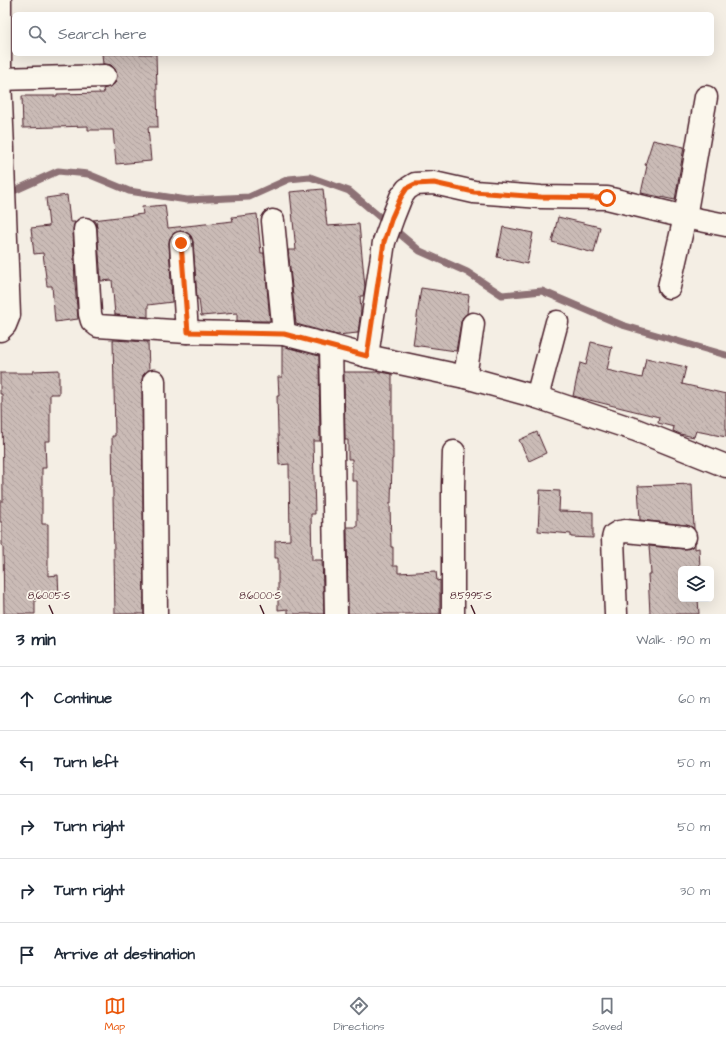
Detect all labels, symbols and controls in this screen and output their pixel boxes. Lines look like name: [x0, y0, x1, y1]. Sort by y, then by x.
search box: [12, 12, 714, 56]
icon: search: [26, 23, 48, 45]
text: Search here: [58, 24, 147, 45]
route start: [598, 189, 616, 207]
route end: [172, 234, 190, 252]
map controls: [678, 566, 714, 602]
button: layers: [678, 566, 714, 602]
text: 8.6005°S: [28, 589, 71, 603]
text: 8.6000°S: [239, 589, 281, 603]
text: 8.5995°S: [450, 589, 493, 603]
text: 3 min: [16, 628, 56, 652]
text: Walk · 190 m: [636, 631, 710, 649]
icon: ahead: [16, 688, 38, 710]
text: Continue: [54, 688, 112, 709]
text: 60 m: [678, 690, 710, 708]
icon: left: [16, 752, 38, 774]
text: Turn left: [54, 752, 118, 773]
text: 50 m: [677, 754, 710, 772]
icon: right: [16, 816, 38, 838]
text: Turn right: [54, 816, 125, 837]
text: 50 m: [677, 818, 710, 836]
icon: right: [16, 880, 38, 902]
text: Turn right: [54, 880, 125, 901]
text: 30 m: [680, 882, 710, 900]
icon: arrive: [16, 944, 38, 966]
text: Arrive at destination: [54, 944, 195, 965]
tab: Map: [104, 995, 126, 1034]
tab: Directions: [333, 995, 385, 1034]
tab: Saved: [592, 995, 622, 1034]

